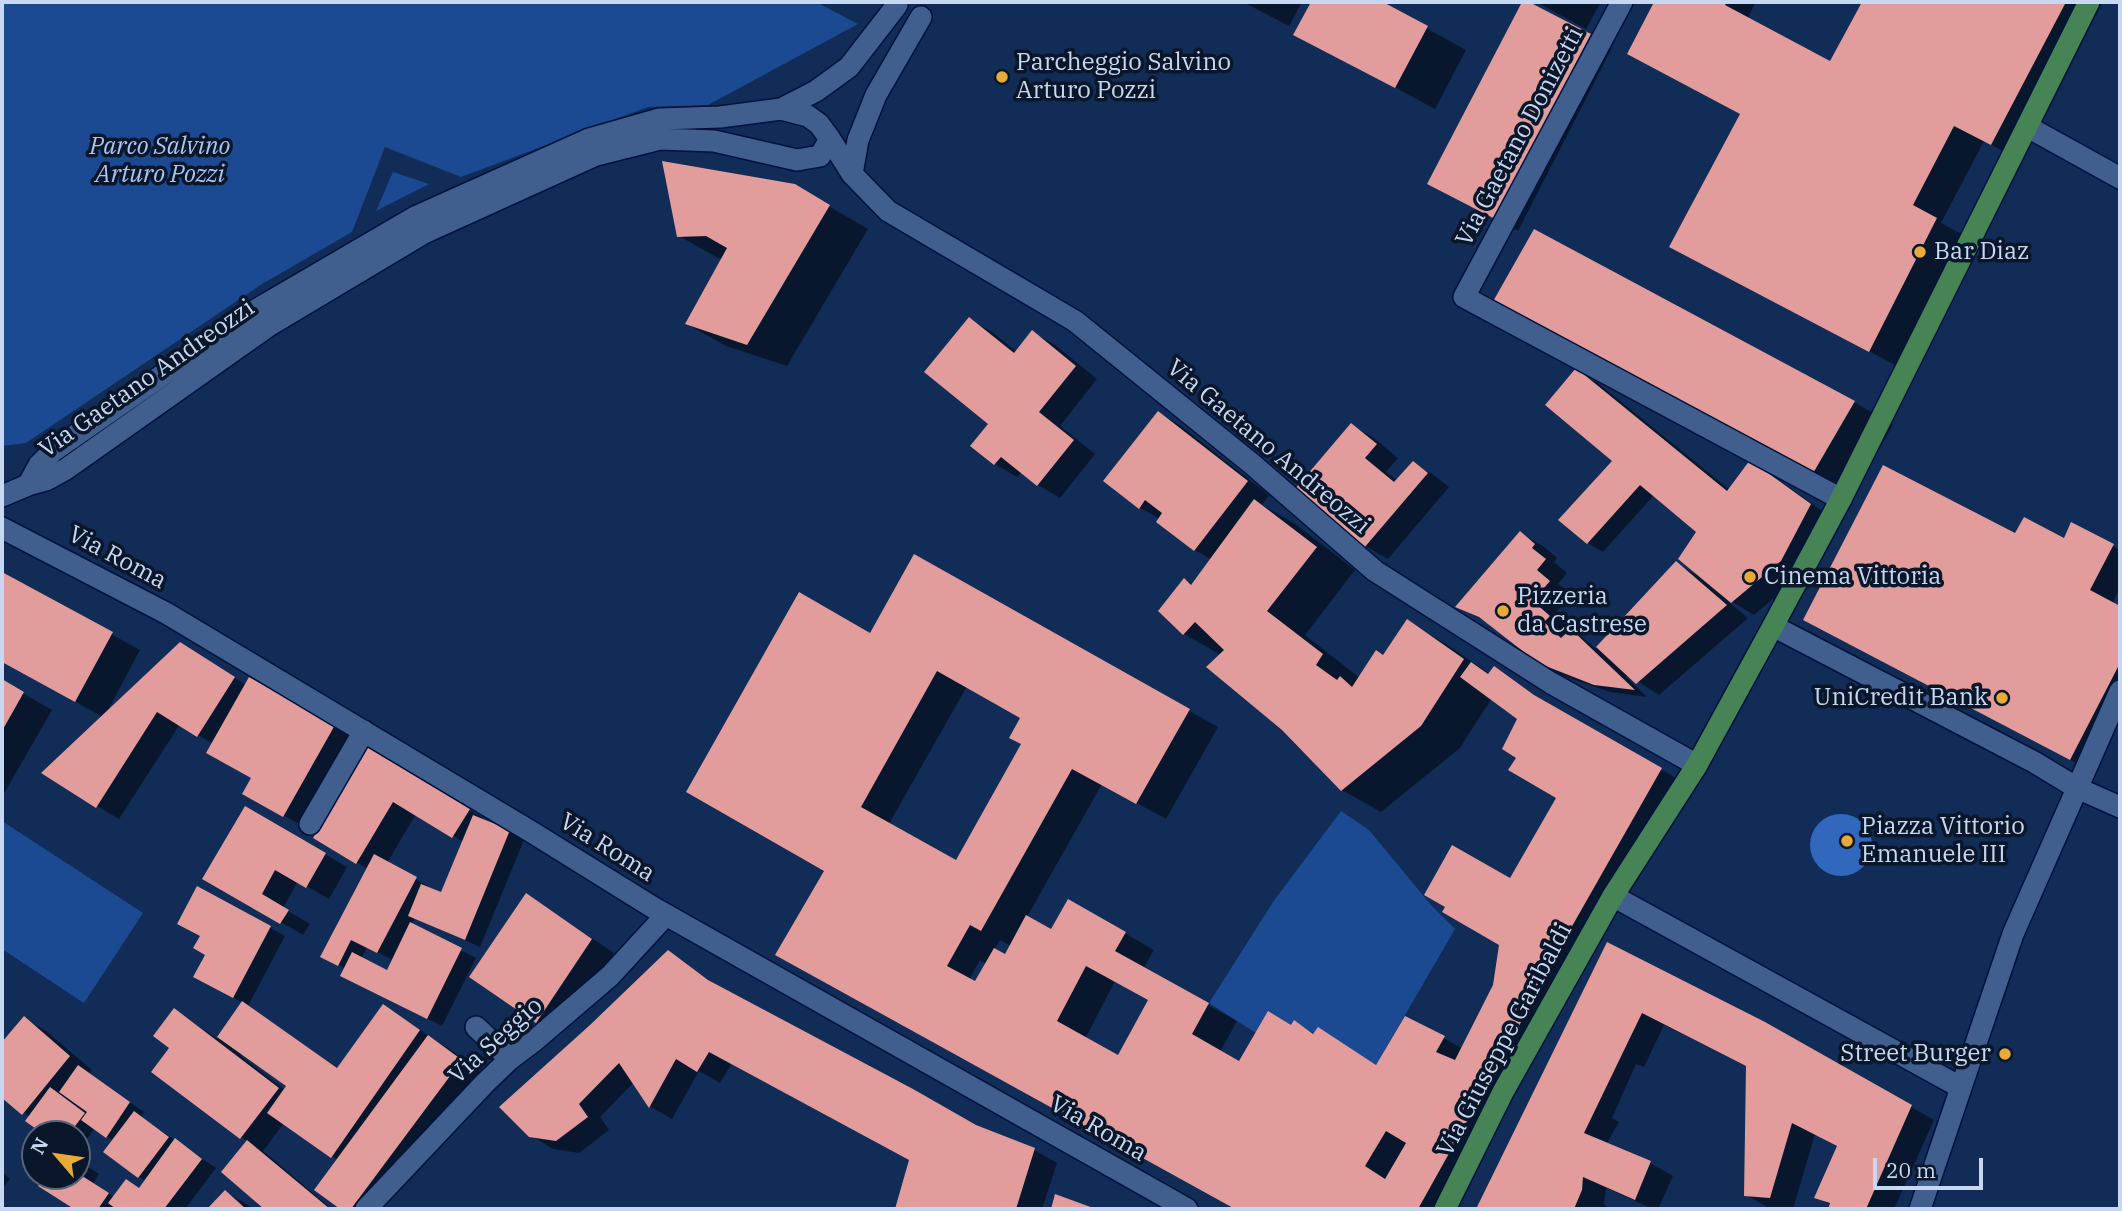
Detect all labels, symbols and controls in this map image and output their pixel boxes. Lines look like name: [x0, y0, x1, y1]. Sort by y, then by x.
street label: Via Gaetano Donizetti: [1450, 23, 1590, 251]
place label: Parcheggio Salvino Arturo Pozzi: [1016, 49, 1231, 105]
marker: Parcheggio Salvino Arturo Pozzi: [994, 69, 1010, 85]
park label: Parco Salvino Arturo Pozzi: [90, 133, 230, 189]
place label: Bar Diaz: [1934, 238, 2029, 266]
marker: Bar Diaz: [1912, 244, 1928, 260]
street label: Via Gaetano Andreozzi: [34, 294, 260, 464]
street label: Via Gaetano Andreozzi: [1161, 354, 1375, 540]
street label: Via Roma: [63, 520, 171, 596]
place label: Cinema Vittoria: [1764, 563, 1941, 591]
marker: Cinema Vittoria: [1742, 569, 1758, 585]
place label: Pizzeria da Castrese: [1517, 583, 1647, 639]
marker: Pizzeria da Castrese: [1495, 603, 1511, 619]
place label: UniCredit Bank: [1814, 684, 1988, 712]
marker: UniCredit Bank: [1994, 690, 2010, 706]
street label: Via Roma: [554, 807, 660, 889]
place label: Piazza Vittorio Emanuele III: [1861, 813, 2025, 869]
marker: Piazza Vittorio Emanuele III: [1839, 833, 1855, 849]
street label: Via Giuseppe Garibaldi: [1431, 918, 1579, 1162]
street label: Via Seggio: [443, 992, 549, 1090]
place label: Street Burger: [1840, 1040, 1991, 1068]
marker: Street Burger: [1997, 1046, 2013, 1062]
street label: Via Roma: [1044, 1090, 1152, 1168]
north arrow: [21, 1120, 91, 1190]
text: N: [25, 1133, 54, 1158]
scale bar: [1877, 1144, 1987, 1188]
text: 20 m: [1886, 1156, 1936, 1184]

